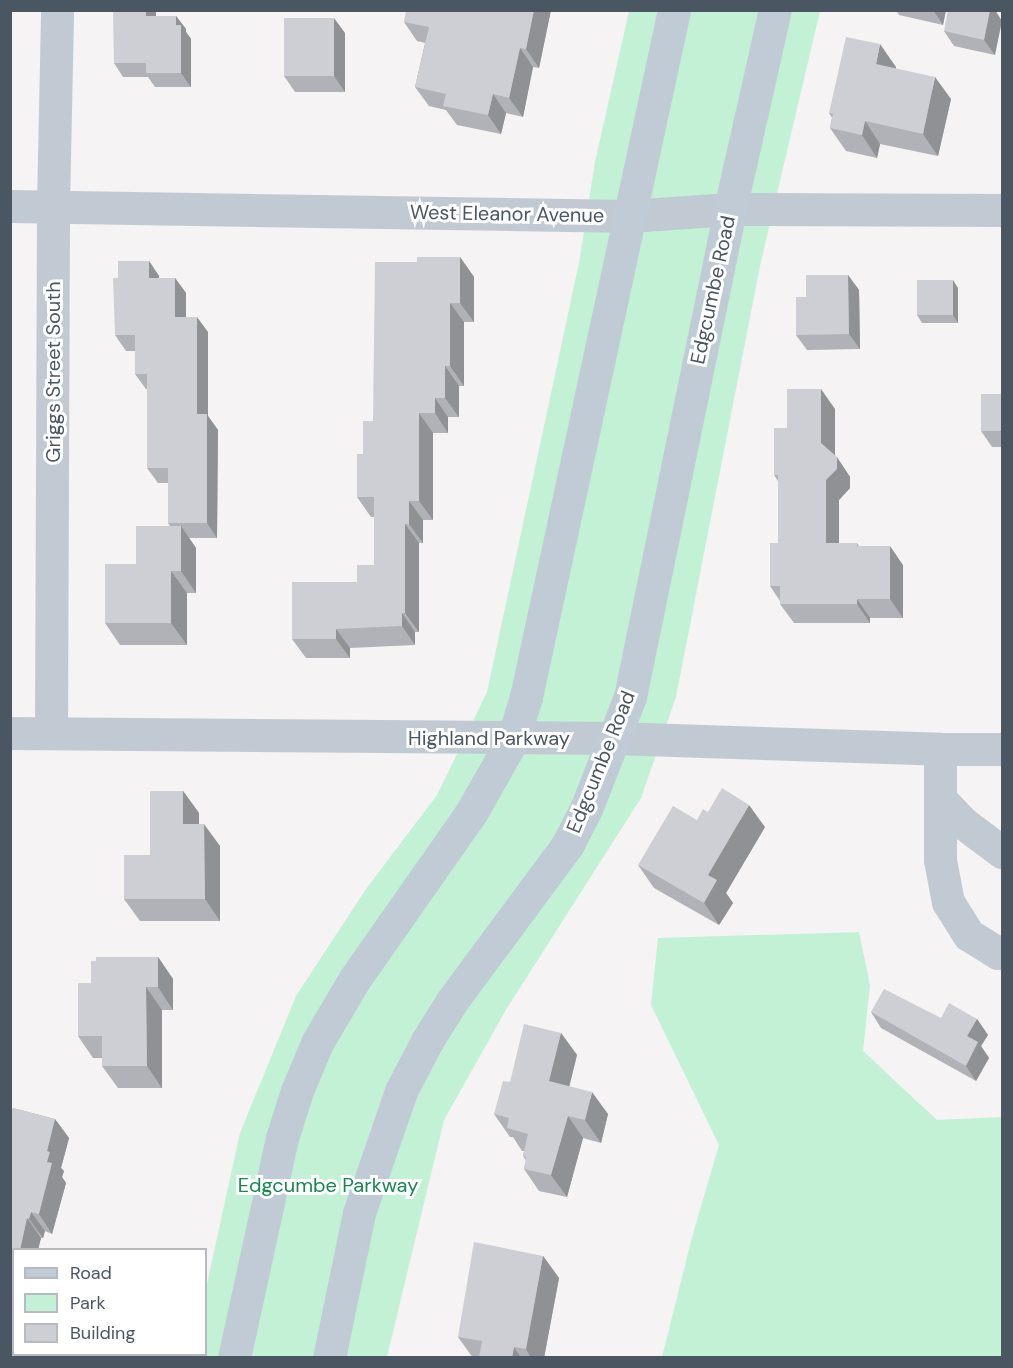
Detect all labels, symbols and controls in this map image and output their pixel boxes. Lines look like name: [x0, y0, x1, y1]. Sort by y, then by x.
street label: West Eleanor Avenue: [410, 200, 604, 228]
street label: Edgcumbe Road: [686, 214, 740, 366]
street label: Griggs Street South: [41, 281, 65, 463]
street label: Edgcumbe Road: [562, 687, 640, 837]
street label: Highland Parkway: [408, 726, 570, 750]
park label: Edgcumbe Parkway: [238, 1173, 418, 1197]
legend: [12, 1248, 207, 1356]
text: Road: [70, 1261, 112, 1285]
text: Park: [70, 1291, 106, 1315]
text: Building: [70, 1321, 135, 1345]

